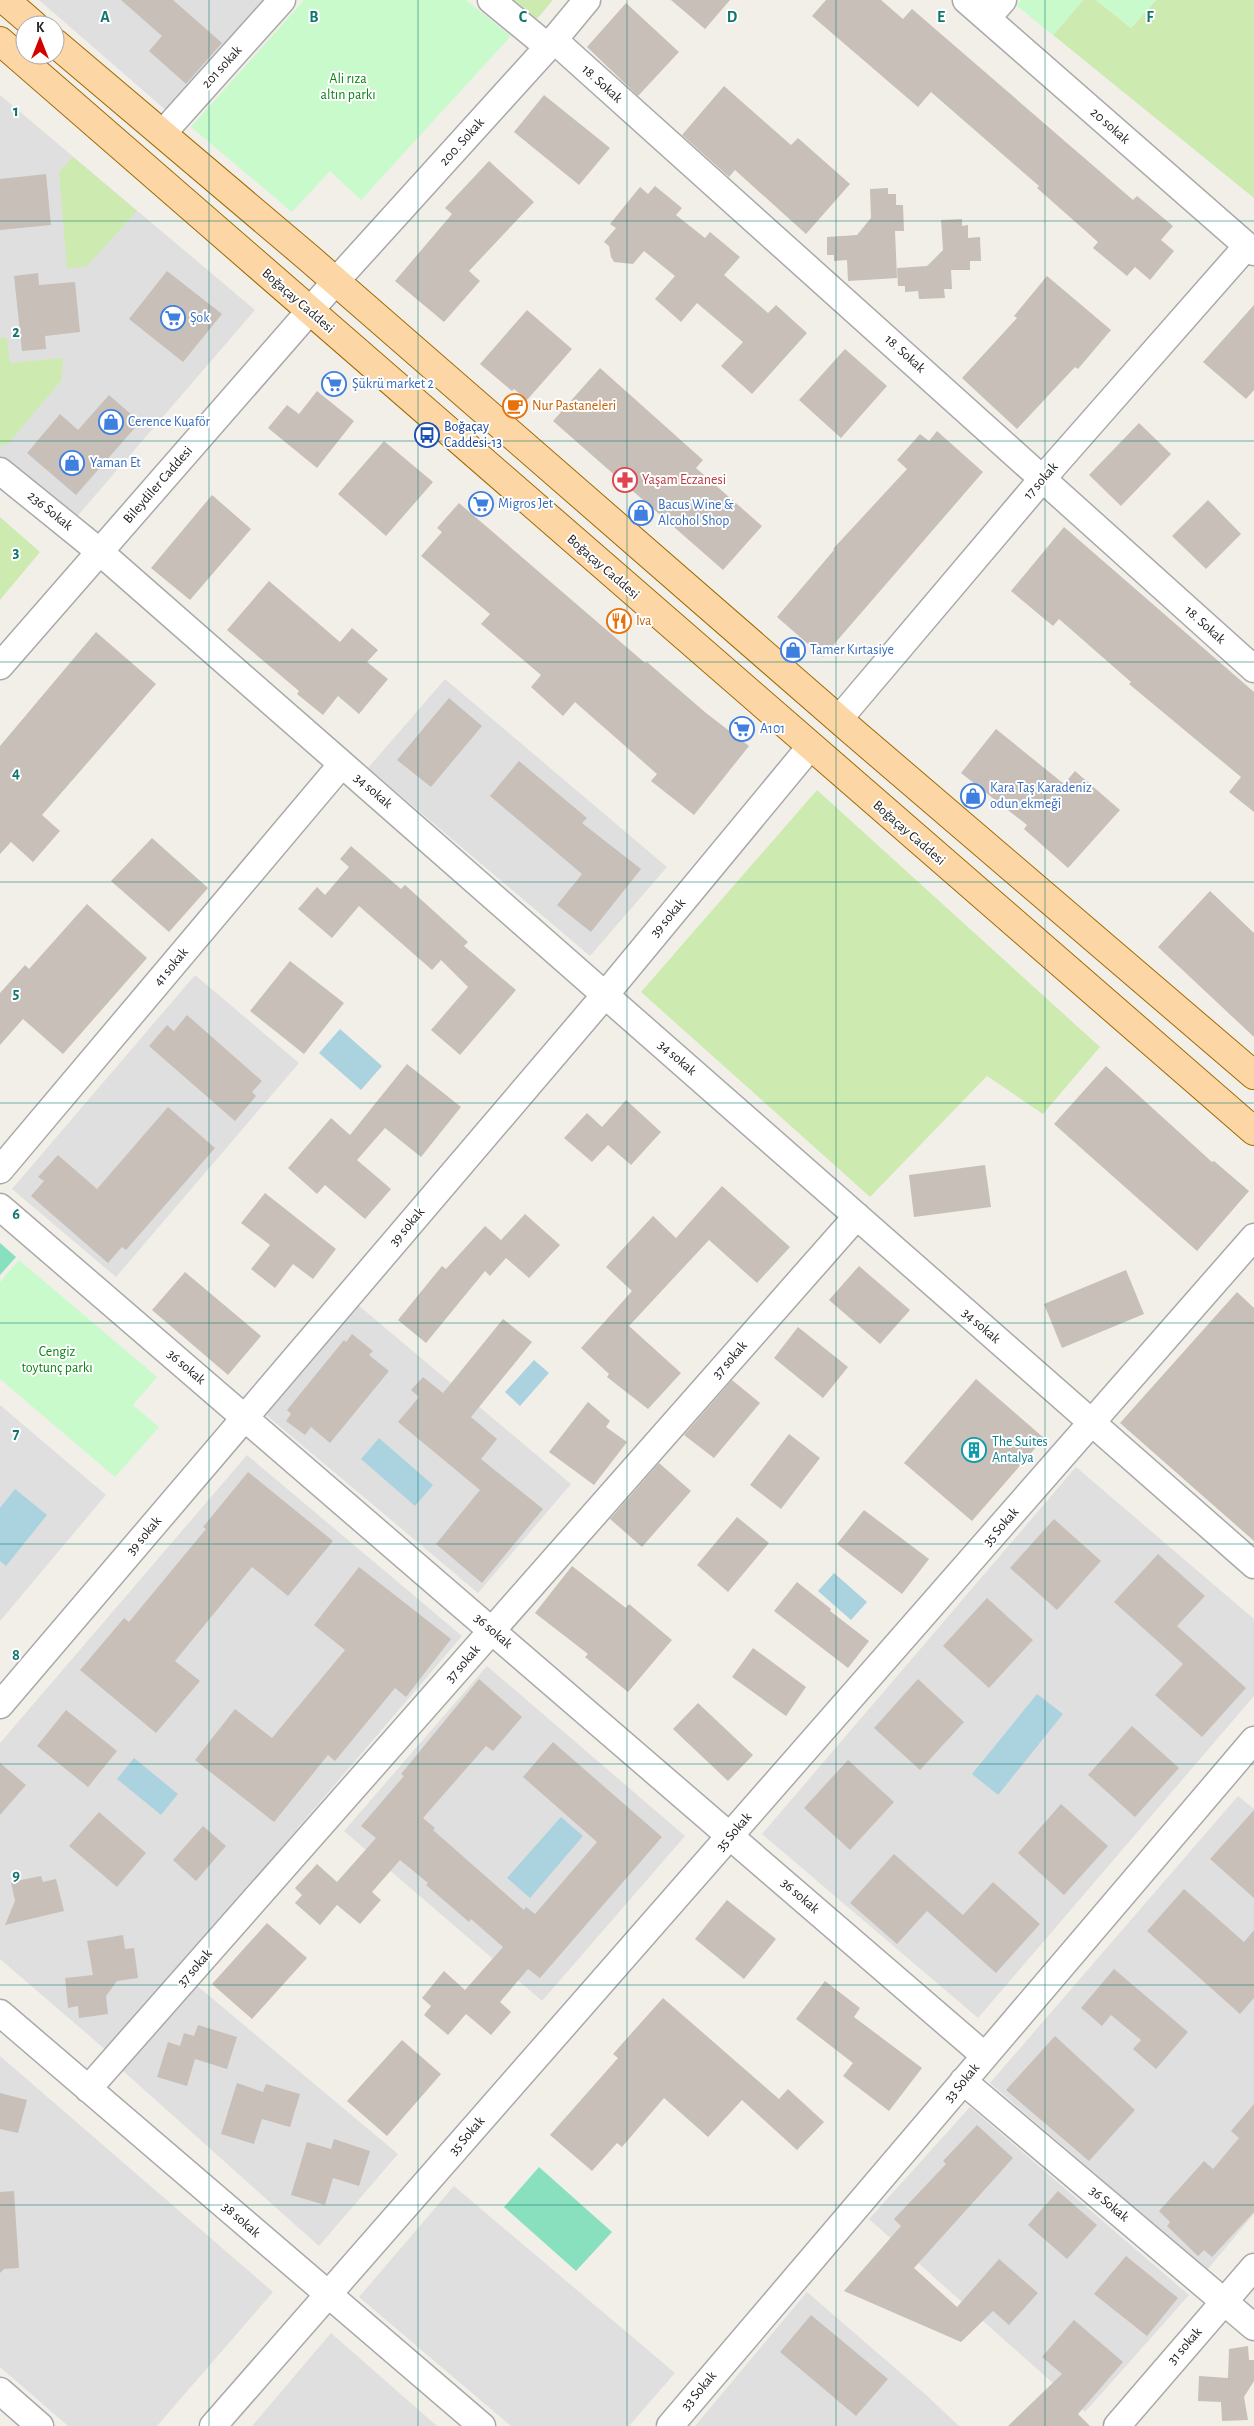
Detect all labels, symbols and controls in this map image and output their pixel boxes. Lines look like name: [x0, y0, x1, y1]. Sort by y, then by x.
text: A: [100, 9, 110, 25]
text: B: [309, 9, 319, 25]
text: C: [519, 9, 528, 25]
text: D: [727, 9, 738, 25]
text: E: [937, 9, 945, 25]
text: F: [1146, 9, 1154, 25]
north arrow: [15, 15, 65, 65]
text: K: [36, 21, 45, 35]
street label: 201 sokak: [199, 43, 245, 91]
street label: 18. Sokak: [579, 62, 625, 106]
park label: Ali rıza altın parkı: [320, 72, 376, 102]
text: 1: [13, 103, 19, 119]
street label: 20 sokak: [1088, 105, 1133, 147]
street label: 200. Sokak: [437, 115, 487, 169]
street label: Boğaçay Caddesi: [259, 266, 337, 336]
supermarket icon: Şok: [160, 305, 186, 331]
place label: Şok: [190, 311, 210, 325]
text: 2: [12, 324, 20, 340]
street label: 18. Sokak: [882, 332, 928, 376]
supermarket icon: Şükrü market 2: [321, 371, 347, 397]
place label: Şükrü market 2: [352, 377, 434, 391]
cafe icon: Nur Pastaneleri: [502, 393, 528, 419]
place label: Nur Pastaneleri: [532, 399, 616, 413]
shop icon: Cerence Kuaför: [98, 409, 124, 435]
place label: Cerence Kuaför: [128, 415, 210, 429]
place label: Boğaçay Caddesi-13: [444, 420, 502, 450]
bus stop icon: Boğaçay Caddesi-13: [414, 422, 440, 448]
street label: Bileydiler Caddesi: [121, 444, 195, 526]
shop icon: Yaman Et: [59, 450, 85, 476]
place label: Yaman Et: [90, 456, 141, 470]
street label: 17 sokak: [1021, 459, 1061, 502]
pharmacy icon: Yaşam Eczanesi: [612, 467, 638, 493]
place label: Yaşam Eczanesi: [642, 473, 726, 487]
street label: 236 Sokak: [25, 489, 76, 534]
supermarket icon: Migros Jet: [468, 491, 494, 517]
place label: Migros Jet: [498, 497, 554, 511]
place label: Bacus Wine & Alcohol Shop: [658, 498, 734, 528]
shop icon: Bacus Wine & Alcohol Shop: [628, 500, 654, 526]
street label: Boğaçay Caddesi: [564, 532, 642, 602]
text: 3: [13, 544, 20, 560]
street label: 18. Sokak: [1182, 603, 1228, 647]
restaurant icon: Iva: [606, 608, 632, 634]
place label: Iva: [636, 614, 652, 628]
shop icon: Tamer Kırtasiye: [780, 637, 806, 663]
place label: Tamer Kırtasiye: [810, 643, 894, 657]
supermarket icon: A101: [729, 716, 755, 742]
place label: A101: [760, 722, 785, 736]
text: 4: [12, 765, 20, 781]
street label: 34 sokak: [351, 771, 395, 812]
place label: Kara Taş Karadeniz odun ekmeği: [990, 781, 1092, 811]
shop icon: Kara Taş Karadeniz odun ekmeği: [960, 783, 986, 809]
street label: Boğaçay Caddesi: [870, 798, 948, 868]
street label: 39 sokak: [648, 896, 688, 940]
street label: 41 sokak: [151, 945, 191, 989]
text: 5: [13, 985, 20, 1001]
street label: 34 sokak: [655, 1038, 699, 1079]
street label: 39 sokak: [387, 1205, 427, 1249]
text: 6: [12, 1206, 20, 1222]
street label: 34 sokak: [959, 1306, 1003, 1347]
street label: 37 sokak: [710, 1338, 750, 1382]
park label: Cengiz toytunç parkı: [21, 1345, 93, 1375]
street label: 36 sokak: [164, 1347, 208, 1388]
text: 7: [13, 1426, 20, 1442]
place label: The Suites Antalya: [992, 1435, 1048, 1465]
building icon: The Suites Antalya: [961, 1437, 987, 1463]
street label: 35 Sokak: [981, 1505, 1022, 1549]
street label: 39 sokak: [124, 1514, 164, 1558]
street label: 36 sokak: [471, 1611, 515, 1652]
street label: 37 sokak: [443, 1642, 483, 1686]
text: 8: [12, 1647, 20, 1663]
street label: 35 Sokak: [714, 1810, 755, 1854]
text: 9: [12, 1867, 20, 1883]
street label: 36 sokak: [778, 1876, 822, 1917]
street label: 37 sokak: [175, 1946, 215, 1990]
street label: 33 Sokak: [942, 2060, 983, 2105]
street label: 35 Sokak: [447, 2114, 488, 2158]
street label: 36 Sokak: [1087, 2184, 1132, 2225]
street label: 38 sokak: [219, 2200, 263, 2241]
street label: 31 sokak: [1165, 2324, 1205, 2367]
street label: 33 Sokak: [679, 2368, 720, 2413]

